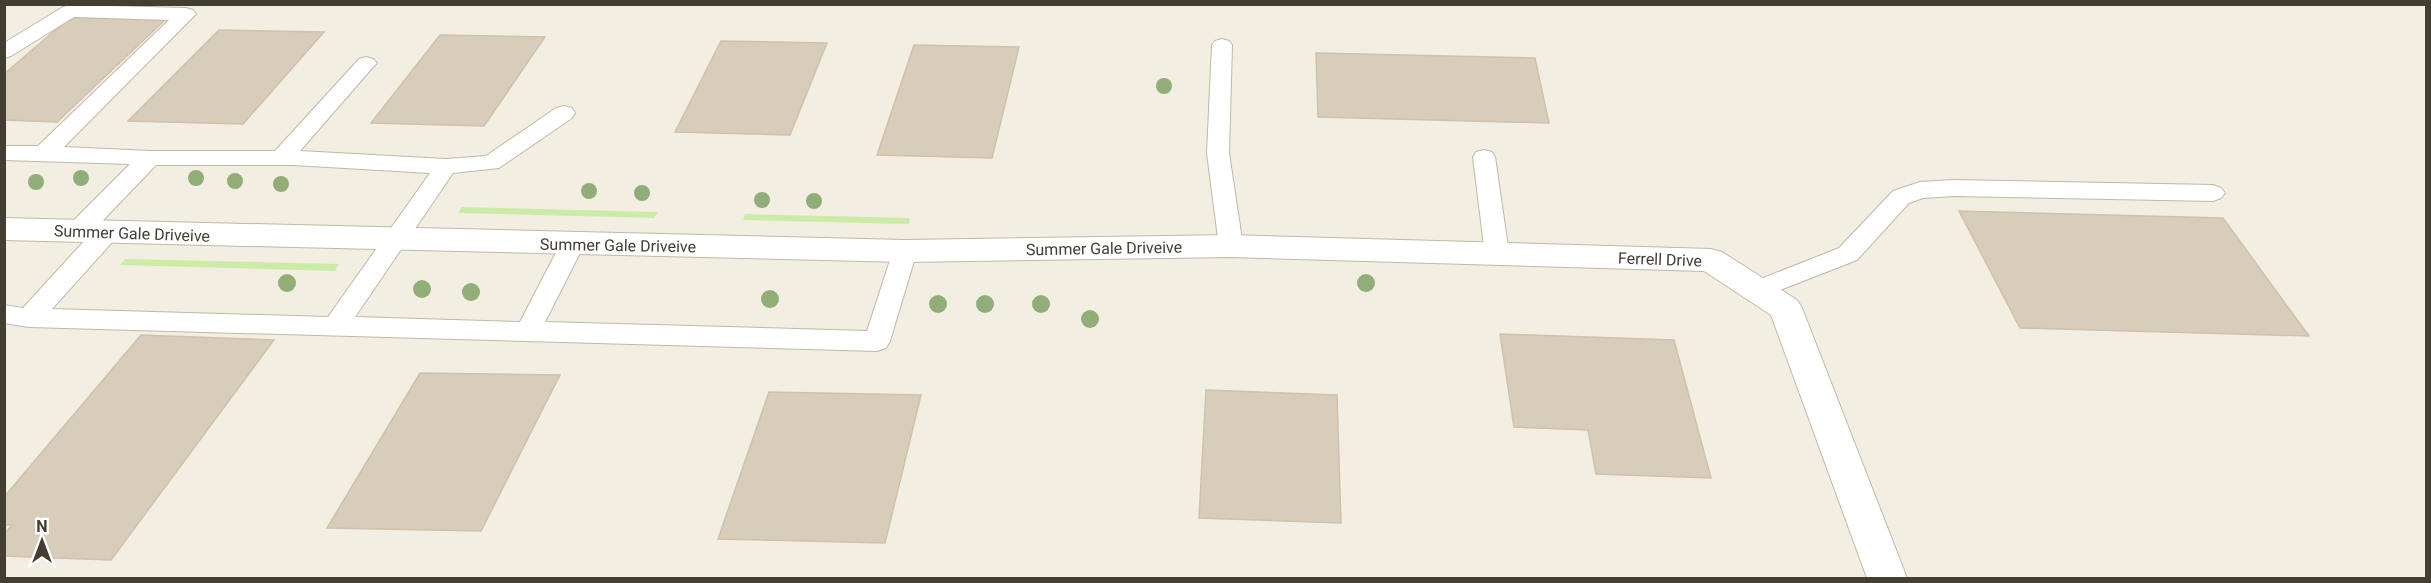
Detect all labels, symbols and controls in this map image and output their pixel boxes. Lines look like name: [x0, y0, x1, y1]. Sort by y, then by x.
street label: Summer Gale Driveive: [54, 221, 210, 246]
street label: Summer Gale Driveive: [540, 235, 696, 256]
street label: Summer Gale Driveive: [1026, 238, 1182, 259]
street label: Ferrell Drive: [1618, 249, 1702, 270]
north arrow: [12, 511, 72, 571]
text: N: [36, 517, 48, 536]

